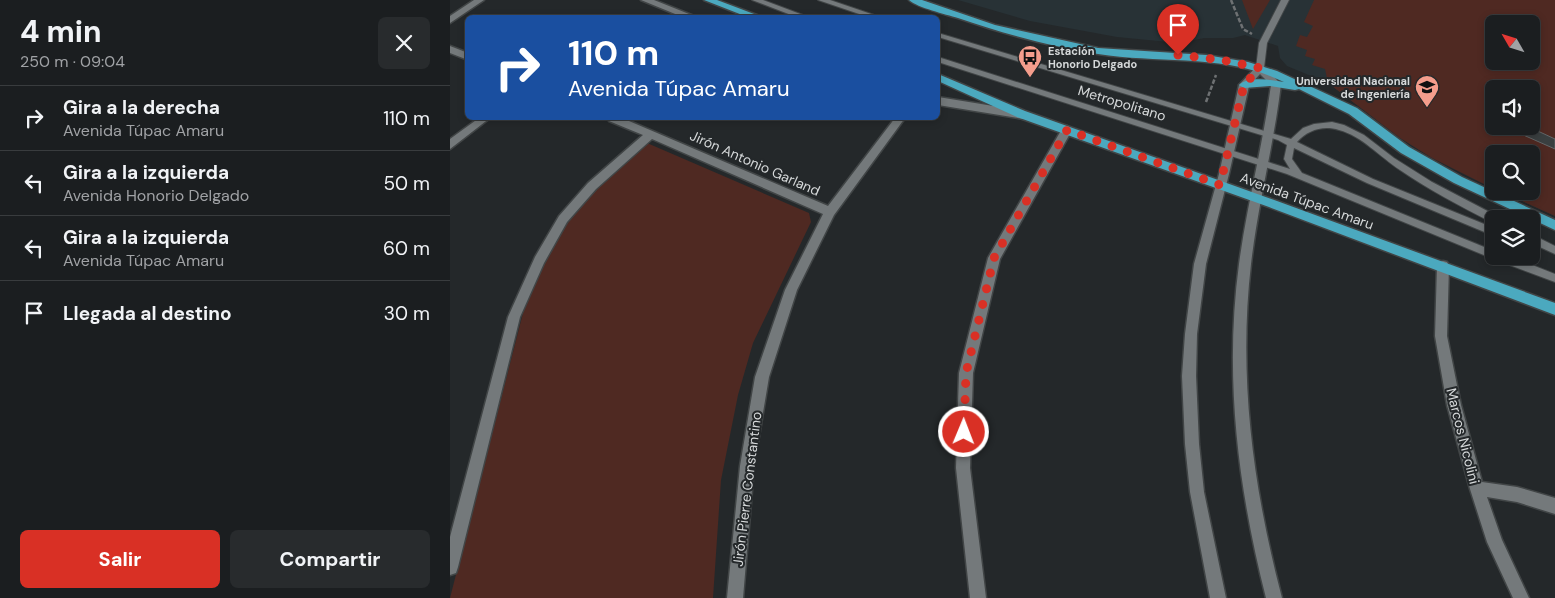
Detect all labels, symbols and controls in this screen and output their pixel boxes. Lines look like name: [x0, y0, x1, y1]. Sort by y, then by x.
pin: [1157, 4, 1199, 55]
icon: arrive: [1164, 11, 1192, 39]
text: 4 min: [20, 12, 102, 51]
north arrow: [1485, 15, 1540, 70]
map controls: [1485, 15, 1540, 265]
button: close: [378, 17, 430, 69]
text: 110 m: [568, 30, 659, 76]
icon: right: [485, 35, 550, 100]
bus stop icon: Estación Honorio Delgado: [1017, 44, 1043, 78]
place label: Estación Honorio Delgado: [1048, 44, 1137, 71]
text: 250 m · 09:04: [20, 51, 125, 72]
text: Avenida Túpac Amaru: [568, 74, 790, 103]
place label: Universidad Nacional de Ingeniería: [1296, 74, 1410, 101]
school or university icon: Universidad Nacional de Ingeniería: [1414, 74, 1440, 108]
button: sound: [1485, 80, 1540, 135]
street label: Metropolitano: [1076, 81, 1168, 125]
text: Gira a la derecha: [63, 95, 220, 120]
icon: right: [20, 104, 48, 132]
text: 110 m: [383, 106, 430, 131]
text: Avenida Túpac Amaru: [63, 120, 224, 141]
street label: Jirón Antonio Garland: [687, 126, 823, 200]
button: search: [1485, 145, 1540, 200]
text: Gira a la izquierda: [63, 160, 229, 185]
street label: Avenida Túpac Amaru: [1238, 168, 1376, 234]
icon: left: [20, 169, 48, 197]
text: 50 m: [383, 171, 430, 196]
text: Avenida Honorio Delgado: [63, 185, 249, 206]
button: layers: [1485, 210, 1540, 265]
text: Gira a la izquierda: [63, 225, 229, 250]
icon: left: [20, 234, 48, 262]
text: 60 m: [383, 236, 430, 261]
text: Avenida Túpac Amaru: [63, 250, 224, 271]
icon: arrive: [20, 299, 48, 327]
text: Llegada al destino: [63, 301, 232, 326]
text: 30 m: [384, 301, 430, 326]
street label: Marcos Nicolini: [1442, 386, 1484, 486]
position arrow: [937, 405, 989, 457]
street label: Jirón Pierre Constantino: [729, 410, 765, 568]
button: Salir: [20, 530, 220, 588]
button: Compartir: [230, 530, 430, 588]

